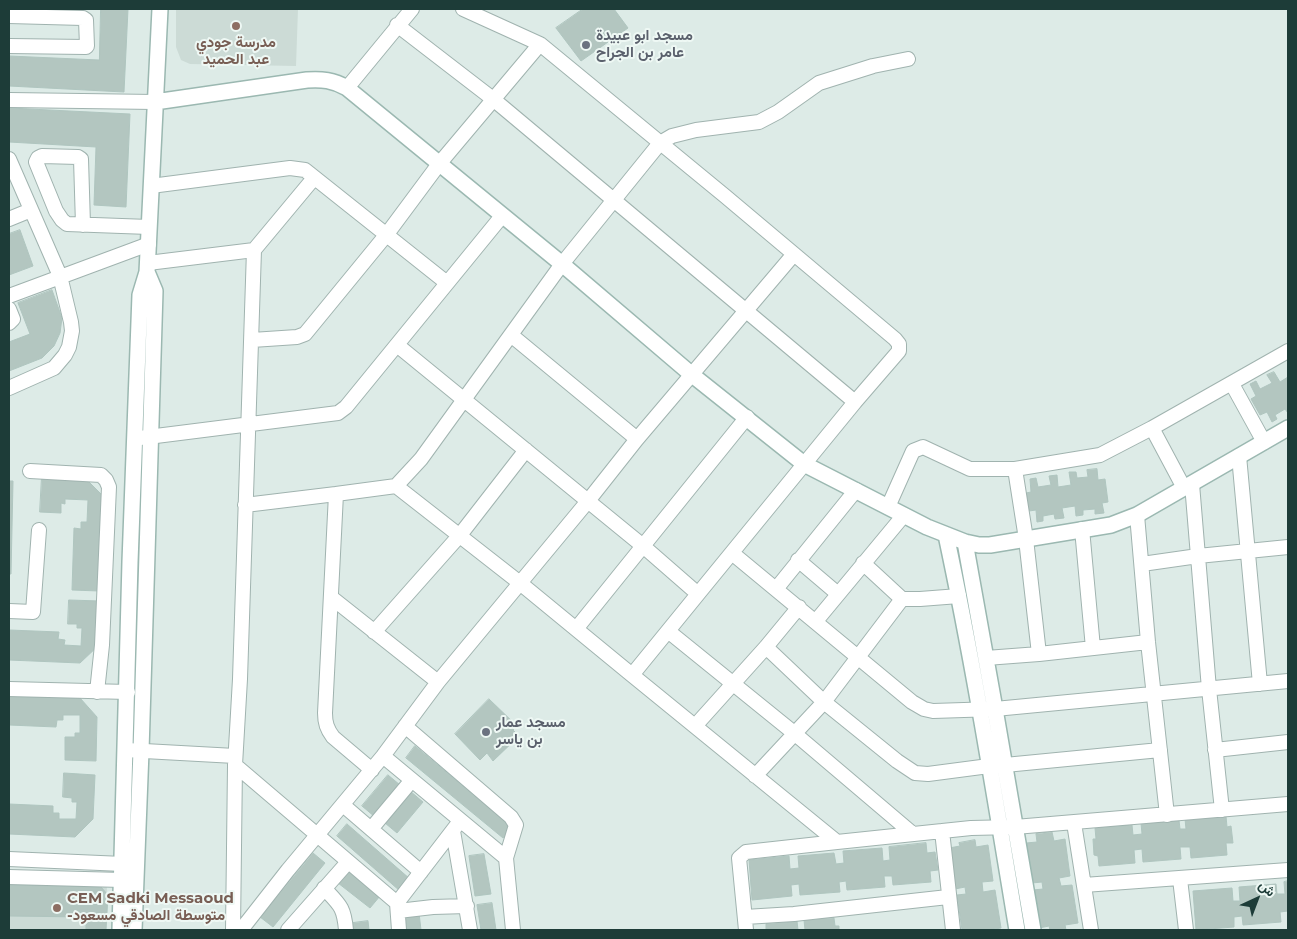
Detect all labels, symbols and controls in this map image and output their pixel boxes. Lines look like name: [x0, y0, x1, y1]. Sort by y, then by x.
marker: مدرسة جودي عبد الحميد: [230, 20, 242, 32]
place label: مسجد ابو عبيدة عامر بن الجراح: [596, 27, 693, 62]
place label: مدرسة جودي عبد الحميد: [196, 34, 276, 69]
marker: مسجد ابو عبيدة عامر بن الجراح: [580, 39, 592, 51]
place label: مسجد عمار بن ياسر: [496, 714, 566, 749]
marker: مسجد عمار بن ياسر: [480, 726, 492, 738]
north arrow: [1232, 874, 1282, 924]
text: ش: [1255, 876, 1280, 900]
place label: CEM Sadki Messaoud -متوسطة الصادقي مسعود: [67, 890, 234, 925]
marker: CEM Sadki Messaoud -متوسطة الصادقي مسعود: [51, 902, 63, 914]

